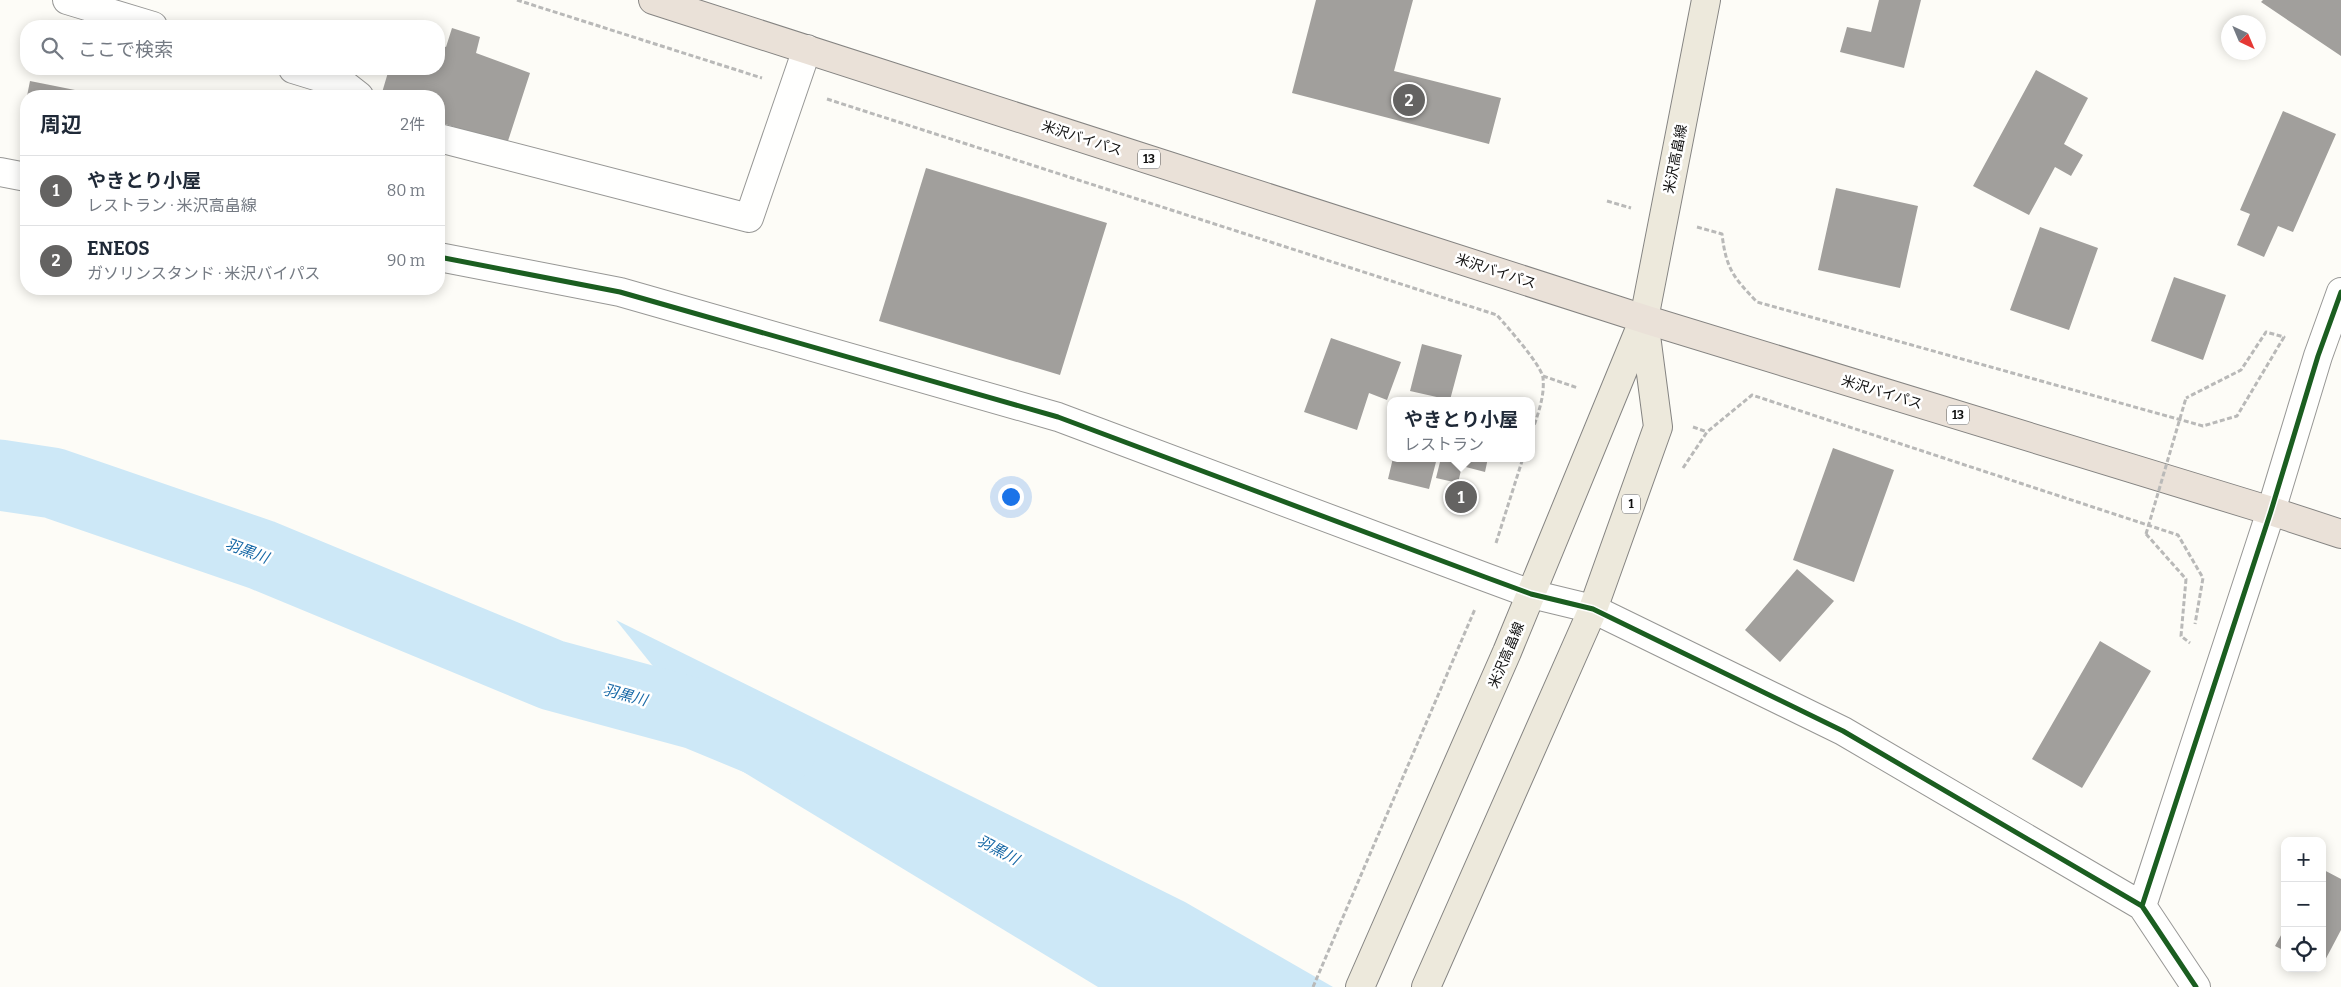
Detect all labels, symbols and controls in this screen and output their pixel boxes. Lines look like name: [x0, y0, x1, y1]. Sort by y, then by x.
north arrow: [2221, 15, 2266, 60]
search box: [20, 20, 445, 75]
icon: search: [38, 34, 66, 62]
text: ここで検索: [78, 38, 173, 61]
pin: 2: [1393, 81, 1425, 119]
text: 周辺: [40, 112, 82, 138]
text: 2件: [400, 115, 425, 134]
street label: 米沢バイパス: [1039, 117, 1124, 159]
street label: 米沢高畠線: [1660, 123, 1691, 195]
road number: 13: [1138, 150, 1160, 168]
text: やきとり小屋: [87, 169, 201, 192]
text: 1: [53, 181, 59, 200]
text: 80 m: [387, 181, 425, 200]
text: レストラン · 米沢高畠線: [87, 196, 257, 215]
text: ENEOS: [87, 237, 150, 260]
street label: 米沢バイパス: [1453, 250, 1538, 292]
text: 2: [51, 251, 61, 270]
text: 90 m: [387, 251, 425, 270]
text: ガソリンスタンド · 米沢バイパス: [87, 264, 320, 283]
street label: 米沢バイパス: [1839, 372, 1924, 413]
popup: [1387, 397, 1535, 462]
road number: 13: [1947, 406, 1969, 424]
text: やきとり小屋: [1404, 408, 1518, 431]
text: レストラン: [1404, 435, 1484, 454]
pin: 1: [1445, 478, 1477, 516]
your location: [998, 484, 1024, 510]
road number: 1: [1622, 494, 1640, 514]
water label: 羽黒川: [223, 535, 273, 568]
street label: 米沢高畠線: [1485, 620, 1528, 691]
water label: 羽黒川: [601, 680, 651, 710]
water label: 羽黒川: [974, 831, 1024, 869]
map controls: [2281, 837, 2326, 972]
button: +: [2281, 837, 2326, 882]
button: −: [2281, 882, 2326, 927]
button: locate: [2281, 927, 2326, 972]

